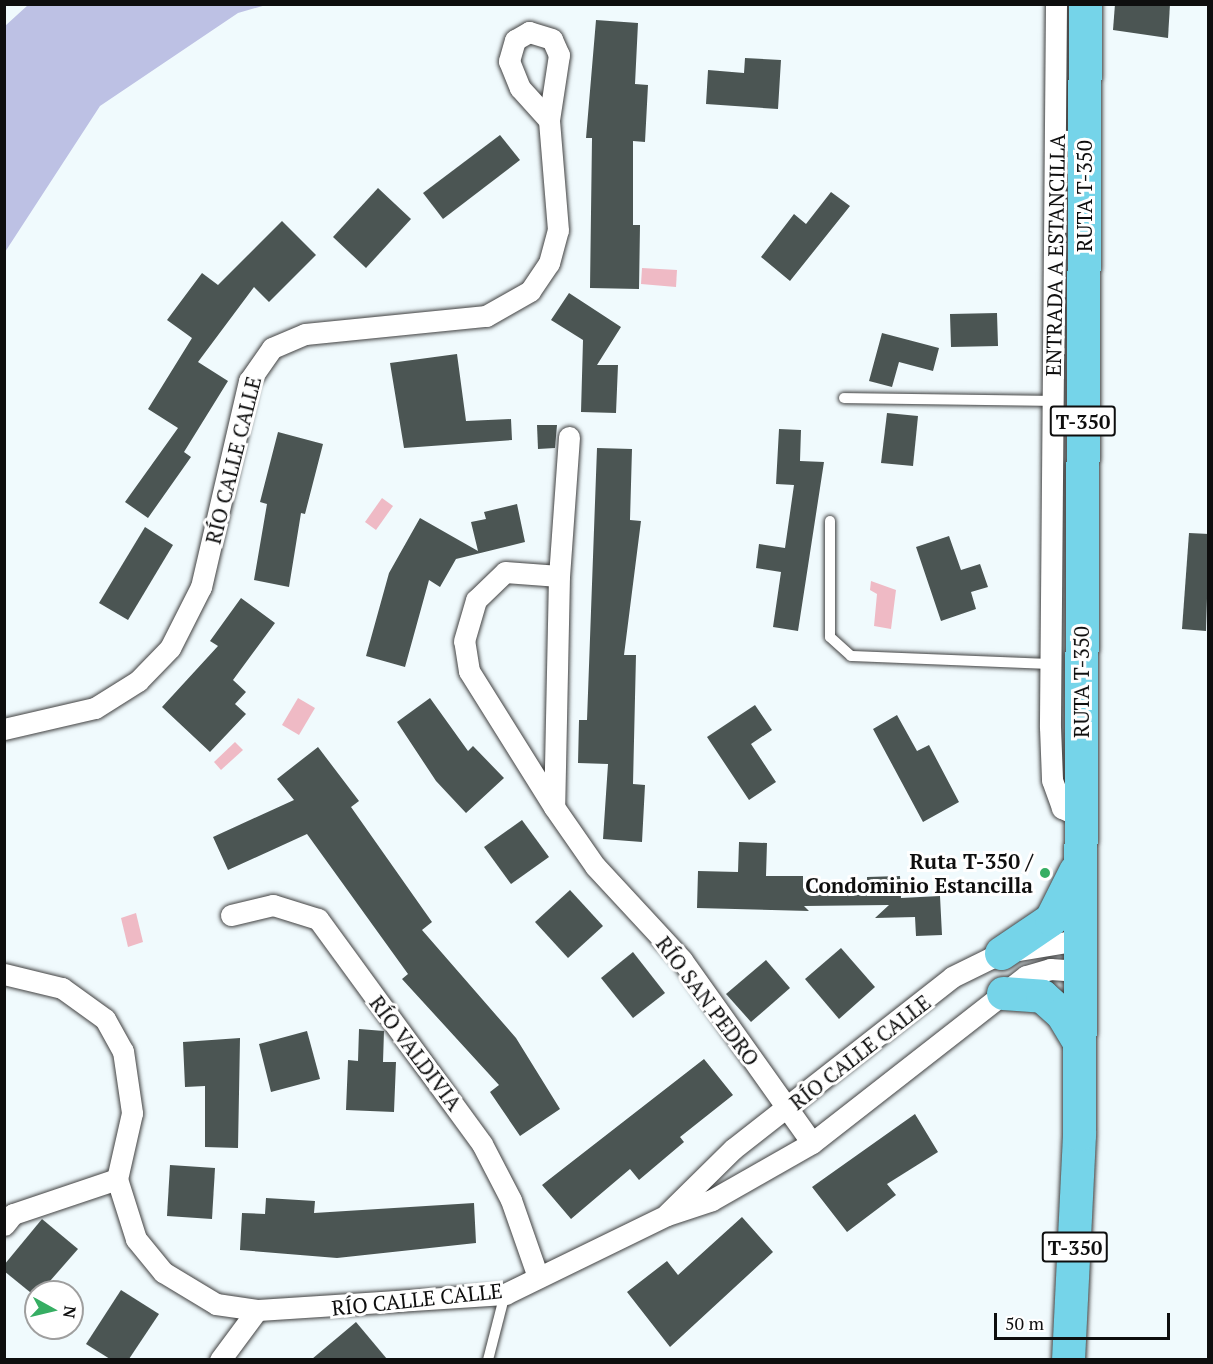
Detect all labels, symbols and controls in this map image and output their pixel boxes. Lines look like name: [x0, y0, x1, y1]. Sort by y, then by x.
street label: ENTRADA A ESTANCILLA: [1040, 133, 1070, 377]
street label: RUTA T-350: [1071, 140, 1097, 252]
street label: RÍO CALLE CALLE: [200, 374, 266, 546]
road number: T-350: [1048, 404, 1118, 438]
street label: RUTA T-350: [1068, 626, 1094, 738]
place label: Ruta T-350 / Condominio Estancilla: [805, 848, 1033, 898]
marker: Ruta T-350 / Condominio Estancilla: [1038, 866, 1052, 880]
street label: RÍO SAN PEDRO: [651, 931, 765, 1071]
street label: RÍO CALLE CALLE: [785, 989, 935, 1115]
street label: RÍO VALDIVIA: [364, 990, 468, 1116]
road number: T-350: [1040, 1230, 1110, 1264]
street label: RÍO CALLE CALLE: [330, 1277, 504, 1321]
north arrow: [24, 1280, 84, 1340]
scale bar: [997, 1301, 1172, 1339]
text: N: [58, 1305, 82, 1320]
text: 50 m: [1005, 1311, 1044, 1335]

